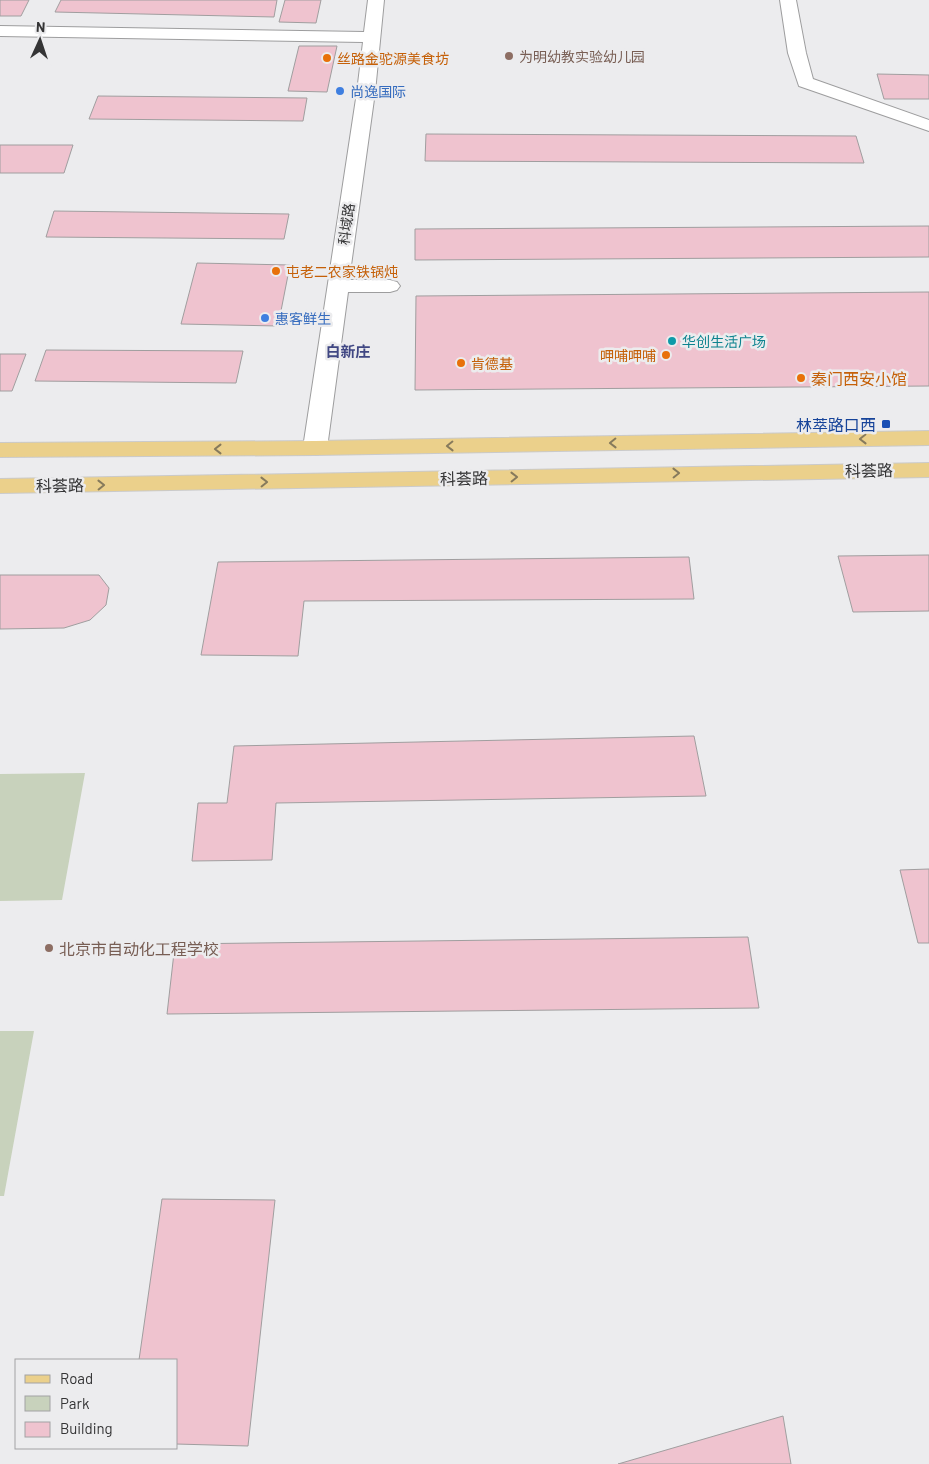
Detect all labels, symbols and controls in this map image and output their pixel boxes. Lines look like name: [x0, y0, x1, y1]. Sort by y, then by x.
north arrow: [15, 15, 65, 65]
text: N: [36, 18, 46, 35]
place label: 为明幼教实验幼儿园: [519, 48, 645, 65]
place label: 丝路金驼源美食坊: [337, 50, 449, 67]
marker: 为明幼教实验幼儿园: [503, 50, 515, 62]
marker: 丝路金驼源美食坊: [321, 52, 333, 64]
place label: 尚逸国际: [350, 83, 406, 100]
marker: 尚逸国际: [334, 85, 346, 97]
street label: 科域路: [335, 202, 357, 246]
place label: 屯老二农家铁锅炖: [286, 263, 398, 280]
marker: 屯老二农家铁锅炖: [270, 265, 282, 277]
place label: 惠客鲜生: [275, 310, 331, 327]
marker: 惠客鲜生: [259, 312, 271, 324]
place label: 华创生活广场: [682, 333, 766, 350]
marker: 华创生活广场: [666, 335, 678, 347]
district label: 白新庄: [325, 342, 371, 360]
place label: 呷哺呷哺: [600, 347, 656, 364]
marker: 呷哺呷哺: [660, 349, 672, 361]
place label: 肯德基: [471, 355, 513, 372]
marker: 肯德基: [455, 357, 467, 369]
place label: 秦门西安小馆: [811, 369, 907, 388]
marker: 秦门西安小馆: [795, 372, 807, 384]
place label: 林萃路口西: [796, 415, 876, 434]
marker: 林萃路口西: [880, 418, 892, 430]
one-way arrow: [859, 434, 866, 444]
one-way arrow: [609, 438, 616, 448]
one-way arrow: [446, 441, 454, 451]
one-way arrow: [214, 444, 222, 454]
street label: 科荟路: [845, 460, 893, 480]
street label: 科荟路: [440, 468, 488, 488]
one-way arrow: [672, 468, 680, 478]
one-way arrow: [510, 471, 518, 482]
street label: 科荟路: [36, 475, 84, 495]
one-way arrow: [260, 477, 268, 487]
one-way arrow: [98, 480, 105, 490]
place label: 北京市自动化工程学校: [59, 939, 219, 958]
marker: 北京市自动化工程学校: [43, 942, 55, 954]
legend: [15, 1359, 178, 1449]
text: Road: [60, 1369, 93, 1387]
text: Park: [60, 1394, 90, 1412]
text: Building: [60, 1419, 113, 1437]

